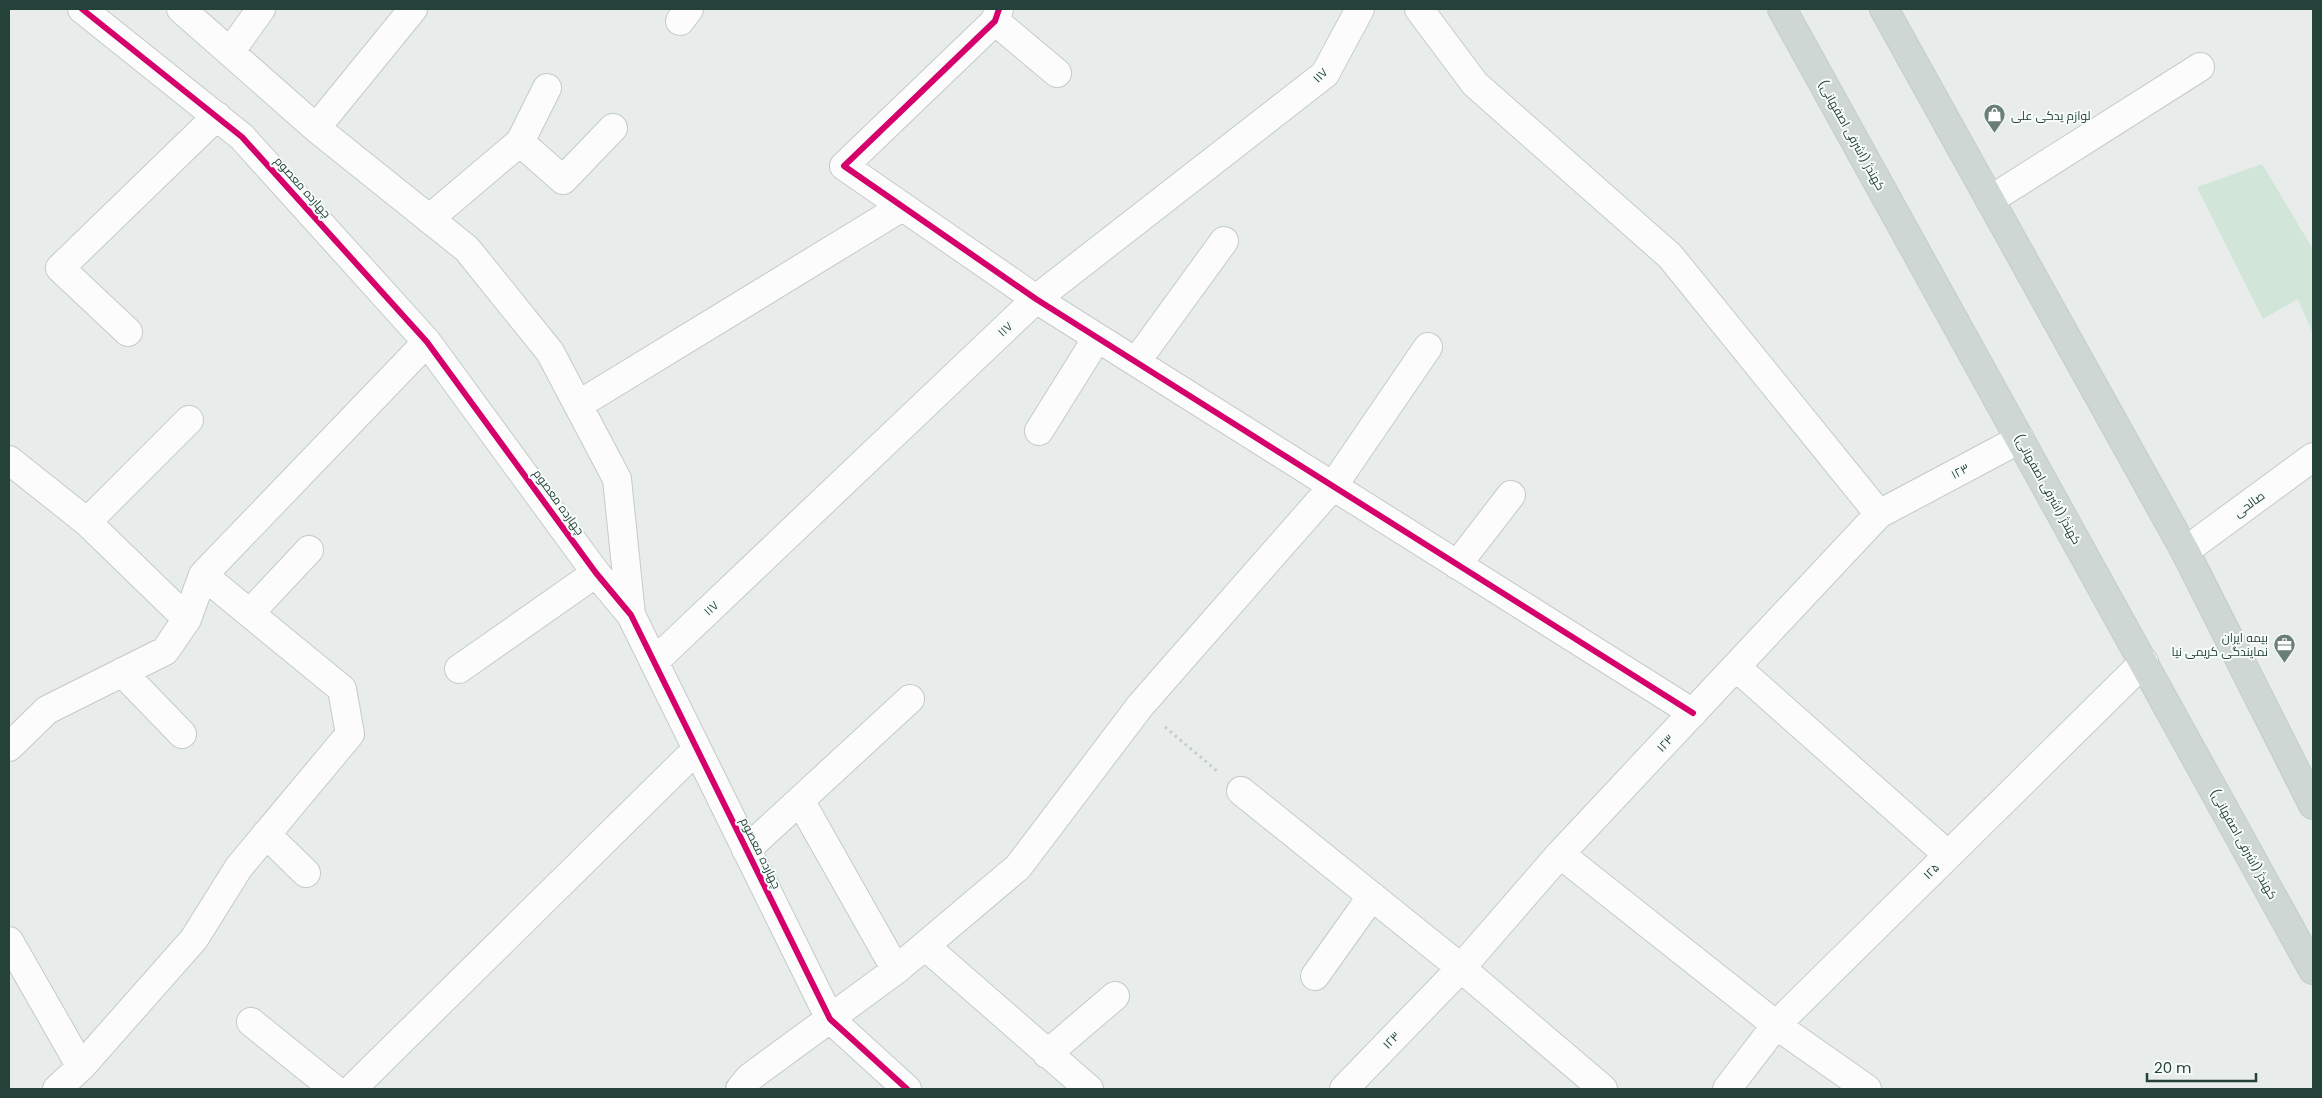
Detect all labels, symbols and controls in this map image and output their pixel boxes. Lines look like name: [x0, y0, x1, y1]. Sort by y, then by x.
street label: ۱۱۷: [1309, 63, 1332, 86]
street label: کهندژ (اشرفی اصفهانی): [1815, 77, 1889, 193]
shop icon: لوازم یدکی علی: [1983, 103, 2007, 134]
place label: لوازم یدکی علی: [2011, 107, 2091, 124]
street label: چهارده معصوم: [270, 153, 335, 222]
street label: ۱۱۷: [994, 317, 1017, 340]
street label: کهندژ (اشرفی اصفهانی): [2011, 431, 2085, 547]
street label: ۱۲۳: [1948, 459, 1972, 483]
street label: چهارده معصوم: [529, 466, 589, 539]
street label: صالحی: [2230, 487, 2268, 521]
street label: ۱۱۷: [700, 596, 723, 619]
place label: بیمه ایران نمایندگی کریمی نیا: [2172, 629, 2268, 660]
office icon: بیمه ایران نمایندگی کریمی نیا: [2272, 632, 2296, 663]
street label: ۱۲۳: [1653, 731, 1677, 755]
street label: کهندژ (اشرفی اصفهانی): [2207, 786, 2281, 902]
street label: چهارده معصوم: [736, 815, 786, 892]
street label: ۱۲۵: [1919, 859, 1943, 883]
street label: ۱۲۳: [1379, 1028, 1403, 1052]
scale bar: [2147, 1050, 2256, 1082]
text: 20 m: [2154, 1057, 2192, 1078]

